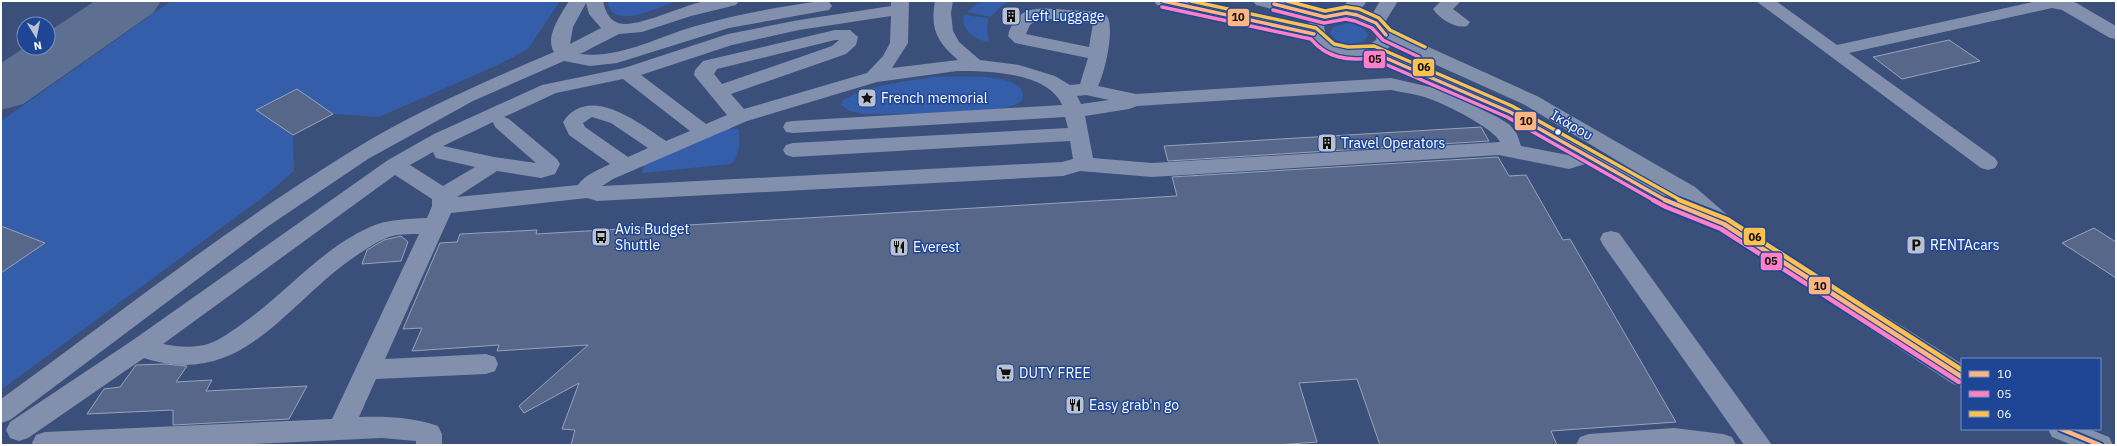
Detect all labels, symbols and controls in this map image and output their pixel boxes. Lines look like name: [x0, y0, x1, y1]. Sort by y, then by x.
building icon: Left Luggage: [1000, 5, 1022, 27]
place label: Left Luggage: [1025, 7, 1105, 25]
line badge: 10: [1227, 8, 1250, 27]
text: 10: [1231, 10, 1245, 24]
north arrow: [16, 16, 56, 56]
text: N: [33, 38, 43, 53]
line badge: 05: [1363, 50, 1386, 69]
text: 05: [1368, 52, 1382, 66]
line badge: 06: [1412, 58, 1435, 77]
text: 06: [1417, 60, 1431, 74]
place icon: French memorial: [856, 87, 878, 109]
place label: French memorial: [881, 89, 988, 107]
street label: Ικάρου: [1548, 106, 1596, 144]
line badge: 10: [1514, 111, 1537, 131]
text: 10: [1519, 114, 1533, 128]
unlabelled marker: [1553, 127, 1563, 137]
building icon: Travel Operators: [1316, 132, 1338, 154]
place label: Travel Operators: [1341, 134, 1446, 152]
place label: Avis Budget Shuttle: [615, 220, 689, 254]
bus stop icon: Avis Budget Shuttle: [590, 226, 612, 248]
line badge: 06: [1743, 227, 1766, 246]
text: 06: [1748, 230, 1762, 244]
parking icon: RENTAcars: [1905, 234, 1927, 256]
restaurant icon: Everest: [888, 236, 910, 258]
place label: RENTAcars: [1930, 236, 2000, 254]
place label: Everest: [913, 238, 960, 256]
line badge: 05: [1760, 252, 1783, 271]
text: 05: [1764, 254, 1778, 268]
line badge: 10: [1808, 276, 1831, 295]
text: 10: [1813, 279, 1827, 293]
legend: [1961, 358, 2101, 430]
supermarket icon: DUTY FREE: [994, 362, 1016, 384]
place label: DUTY FREE: [1019, 364, 1091, 382]
text: 10: [1997, 366, 2011, 381]
text: 05: [1997, 386, 2011, 401]
restaurant icon: Easy grab'n go: [1064, 394, 1086, 416]
place label: Easy grab'n go: [1089, 396, 1179, 414]
text: 06: [1997, 406, 2011, 421]

